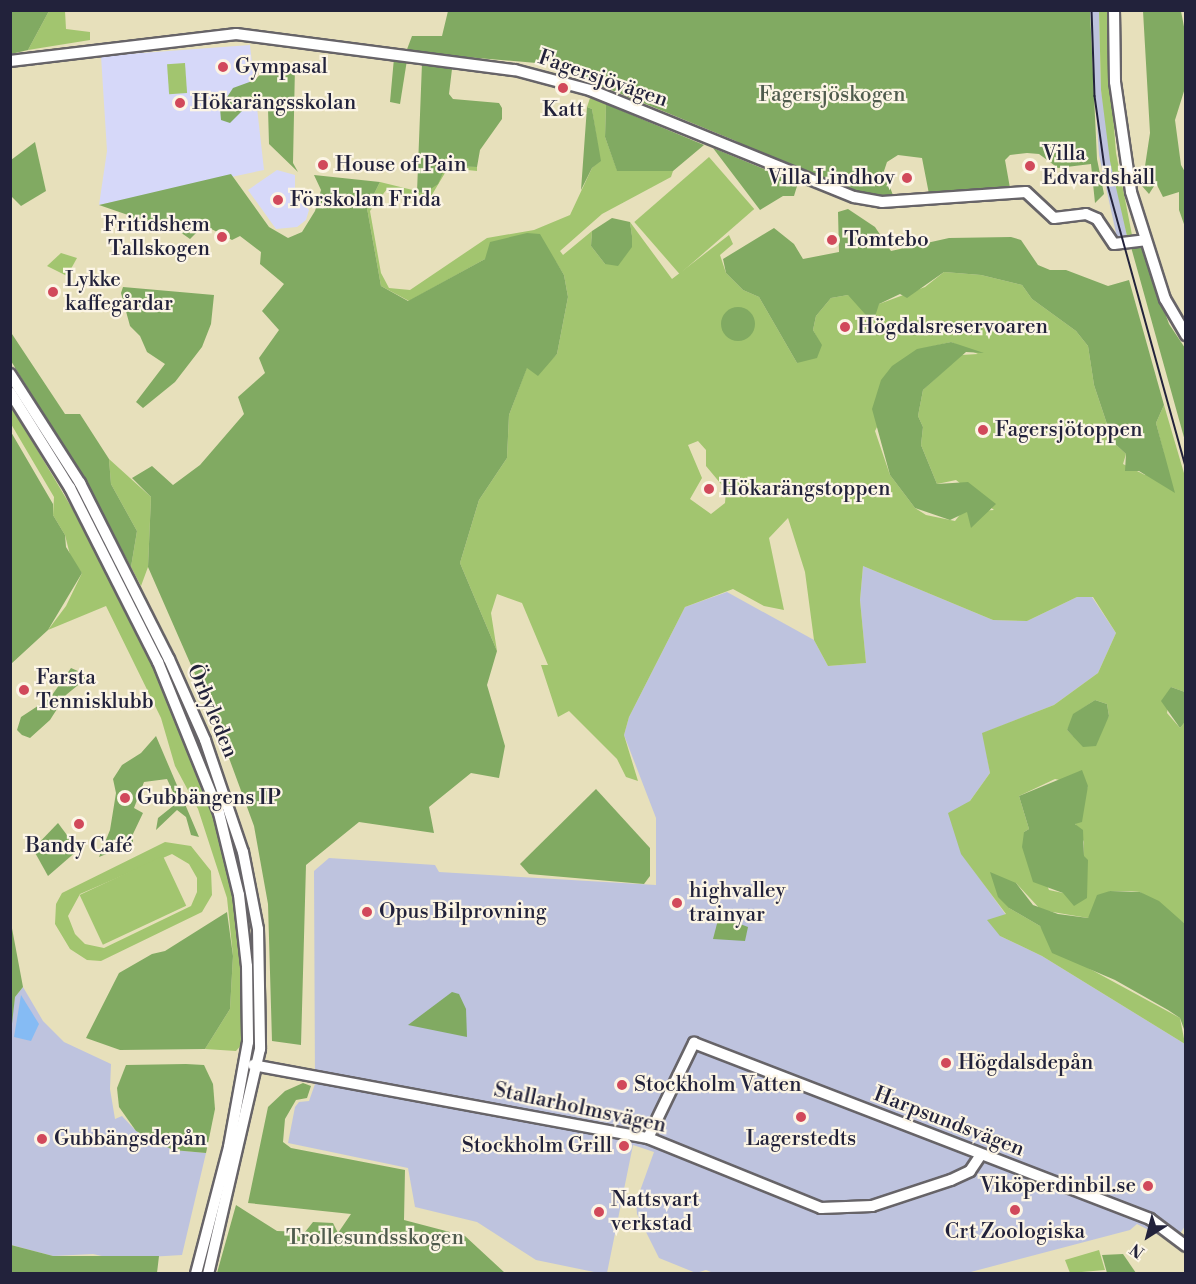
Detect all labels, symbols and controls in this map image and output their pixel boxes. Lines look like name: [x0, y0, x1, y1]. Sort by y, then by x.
street label: Fagersjövägen: [535, 45, 671, 113]
place label: Gympasal: [235, 54, 328, 80]
marker: Gympasal: [216, 60, 230, 74]
marker: Katt: [556, 81, 570, 95]
park label: Fagersjöskogen: [759, 82, 905, 108]
place label: Hökarängsskolan: [192, 90, 356, 116]
marker: Hökarängsskolan: [173, 96, 187, 110]
place label: Katt: [542, 97, 584, 123]
place label: Villa Edvardshäll: [1042, 141, 1155, 191]
place label: House of Pain: [335, 152, 466, 178]
marker: House of Pain: [316, 158, 330, 172]
marker: Villa Edvardshäll: [1023, 159, 1037, 173]
place label: Villa Lindhov: [767, 165, 895, 191]
marker: Villa Lindhov: [900, 171, 914, 185]
place label: Förskolan Frida: [290, 187, 441, 213]
marker: Förskolan Frida: [271, 193, 285, 207]
place label: Fritidshem Tallskogen: [103, 212, 210, 262]
place label: Tomtebo: [844, 227, 929, 253]
marker: Fritidshem Tallskogen: [215, 230, 229, 244]
marker: Tomtebo: [825, 233, 839, 247]
place label: Lykke kaffegårdar: [65, 267, 173, 317]
marker: Lykke kaffegårdar: [46, 285, 60, 299]
place label: Högdalsreservoaren: [857, 314, 1048, 340]
marker: Högdalsreservoaren: [838, 320, 852, 334]
place label: Fagersjötoppen: [995, 417, 1143, 443]
marker: Fagersjötoppen: [976, 423, 990, 437]
place label: Hökarängstoppen: [721, 476, 891, 502]
marker: Hökarängstoppen: [702, 482, 716, 496]
street label: Örbyleden: [181, 660, 243, 762]
place label: Farsta Tennisklubb: [36, 665, 154, 715]
marker: Farsta Tennisklubb: [17, 683, 31, 697]
place label: Gubbängens IP: [137, 785, 281, 811]
marker: Gubbängens IP: [118, 791, 132, 805]
marker: Bandy Café: [72, 817, 86, 831]
place label: Bandy Café: [25, 833, 133, 859]
place label: highvalley trainyar: [689, 878, 786, 928]
marker: highvalley trainyar: [670, 896, 684, 910]
place label: Opus Bilprovning: [379, 899, 547, 925]
marker: Opus Bilprovning: [360, 905, 374, 919]
place label: Högdalsdepån: [958, 1050, 1093, 1076]
marker: Högdalsdepån: [939, 1056, 953, 1070]
place label: Stockholm Vatten: [634, 1072, 802, 1098]
street label: Stallarholmsvägen: [492, 1077, 668, 1139]
marker: Stockholm Vatten: [615, 1078, 629, 1092]
street label: Harpsundsvägen: [870, 1082, 1028, 1162]
marker: Lagerstedts: [794, 1110, 808, 1124]
place label: Gubbängsdepån: [54, 1126, 206, 1152]
place label: Lagerstedts: [746, 1126, 856, 1152]
marker: Gubbängsdepån: [35, 1132, 49, 1146]
place label: Stockholm Grill: [462, 1133, 612, 1159]
marker: Stockholm Grill: [617, 1139, 631, 1153]
place label: Viköperdinbil.se: [980, 1173, 1136, 1199]
marker: Viköperdinbil.se: [1141, 1179, 1155, 1193]
place label: Nattsvart verkstad: [611, 1187, 699, 1237]
marker: Crt Zoologiska: [1008, 1203, 1022, 1217]
marker: Nattsvart verkstad: [592, 1205, 606, 1219]
north arrow: [1118, 1206, 1178, 1266]
place label: Crt Zoologiska: [945, 1219, 1085, 1245]
park label: Trollesundsskogen: [286, 1225, 464, 1251]
text: N: [1126, 1239, 1148, 1262]

